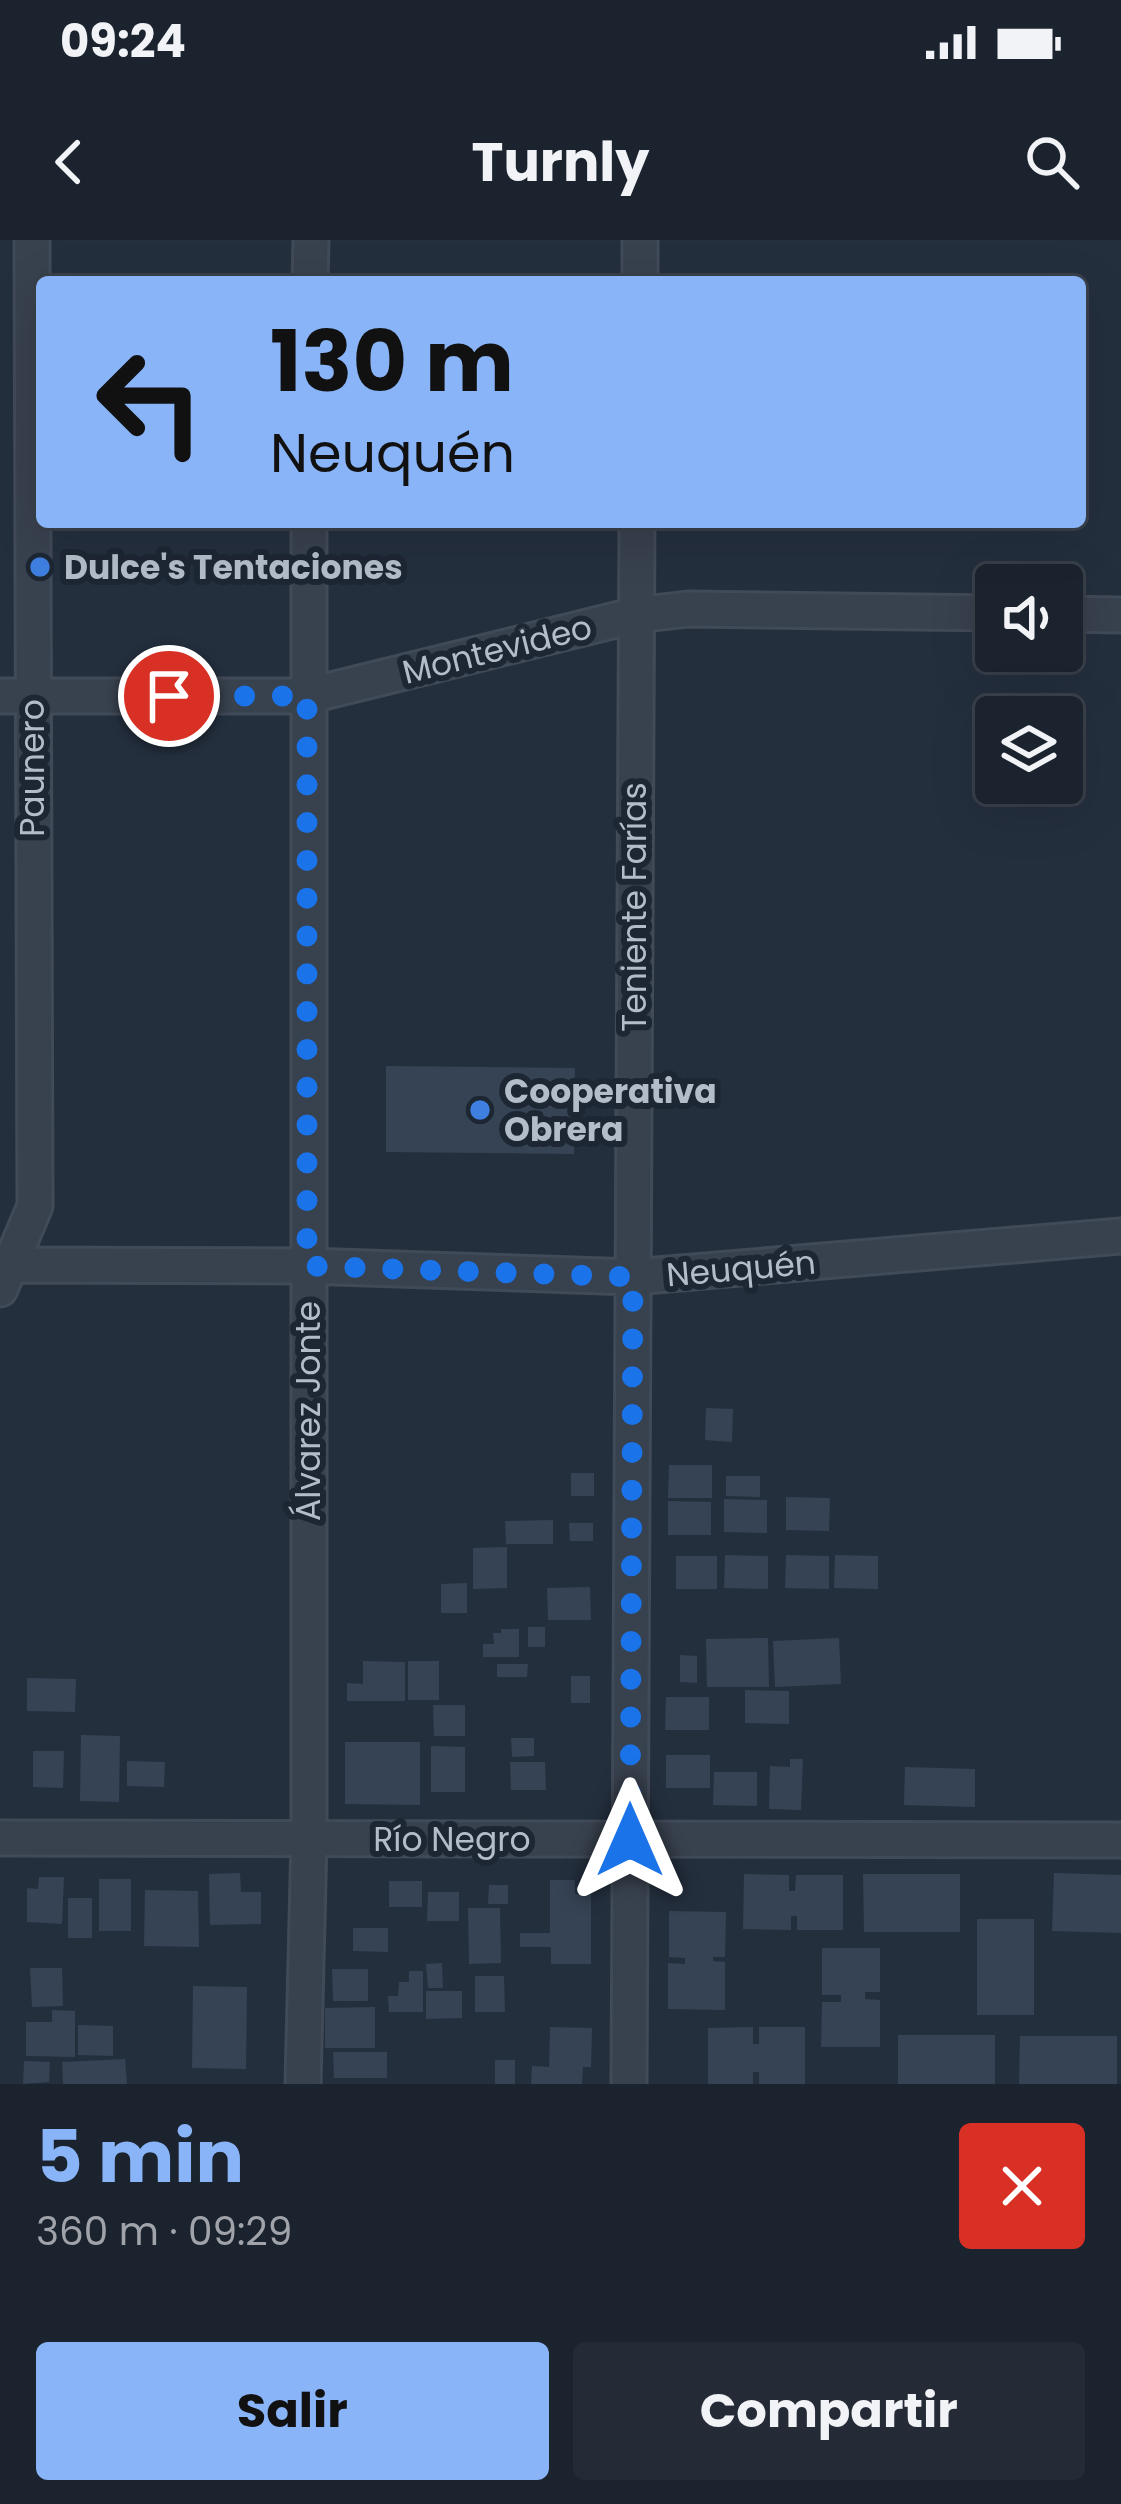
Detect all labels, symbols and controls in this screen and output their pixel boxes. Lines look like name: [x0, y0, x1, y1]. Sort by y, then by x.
text: 09:24: [60, 10, 186, 73]
text: Turnly: [472, 124, 649, 200]
icon: back: [36, 129, 102, 195]
icon: search: [1019, 129, 1085, 195]
text: 130 m: [270, 303, 514, 420]
icon: left: [72, 324, 228, 480]
text: Neuquén: [270, 415, 515, 491]
place label: Dulce's Tentaciones: [64, 544, 403, 591]
marker: Dulce's Tentaciones: [27, 554, 53, 580]
map controls: [975, 564, 1083, 804]
button: sound: [975, 564, 1083, 672]
street label: Montevideo: [397, 603, 597, 696]
pin: [118, 645, 220, 747]
icon: arrive: [136, 663, 202, 729]
button: layers: [975, 696, 1083, 804]
street label: Paunero: [9, 699, 56, 837]
street label: Teniente Farías: [611, 782, 658, 1032]
place label: Cooperativa Obrera: [504, 1068, 717, 1153]
marker: Cooperativa Obrera: [467, 1097, 493, 1123]
street label: Neuquén: [664, 1239, 818, 1298]
street label: Álvarez Jonte: [285, 1301, 332, 1521]
position arrow: [567, 1777, 693, 1903]
street label: Río Negro: [373, 1816, 531, 1863]
text: 5 min: [36, 2106, 244, 2207]
button: close: [959, 2123, 1085, 2249]
text: 360 m · 09:29: [36, 2204, 292, 2259]
button: Salir: [36, 2342, 549, 2480]
button: Compartir: [573, 2342, 1085, 2480]

